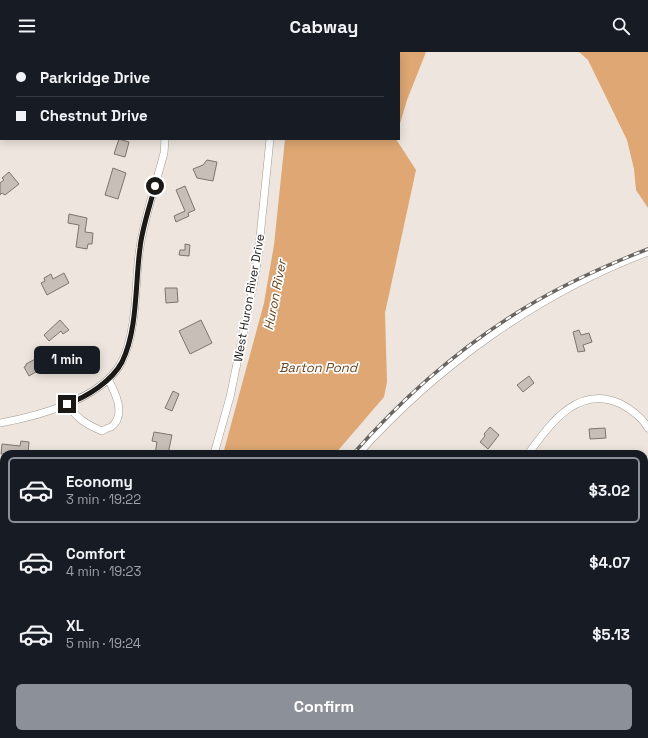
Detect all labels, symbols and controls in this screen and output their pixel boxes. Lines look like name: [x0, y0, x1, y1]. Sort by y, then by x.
icon: menu: [16, 15, 38, 37]
text: Cabway: [290, 15, 358, 38]
icon: search: [610, 15, 632, 37]
text: Parkridge Drive: [40, 68, 150, 87]
text: Chestnut Drive: [40, 106, 148, 125]
route start: [146, 177, 164, 195]
street label: West Huron River Drive: [230, 233, 268, 363]
water label: Huron River: [260, 256, 291, 332]
callout: 1 min: [34, 346, 100, 374]
text: 1 min: [51, 351, 83, 368]
water label: Barton Pond: [279, 359, 359, 376]
route end: [58, 395, 76, 413]
icon: car: [18, 472, 54, 508]
text: Economy: [66, 472, 133, 491]
text: $3.02: [589, 481, 630, 500]
text: 3 min · 19:22: [66, 491, 141, 508]
icon: car: [18, 544, 54, 580]
text: Comfort: [66, 544, 126, 563]
text: $4.07: [589, 553, 630, 572]
text: 4 min · 19:23: [66, 563, 141, 580]
icon: car: [18, 616, 54, 652]
text: XL: [66, 616, 84, 635]
text: $5.13: [592, 625, 630, 644]
text: 5 min · 19:24: [66, 635, 141, 652]
button: Confirm: [16, 684, 632, 730]

